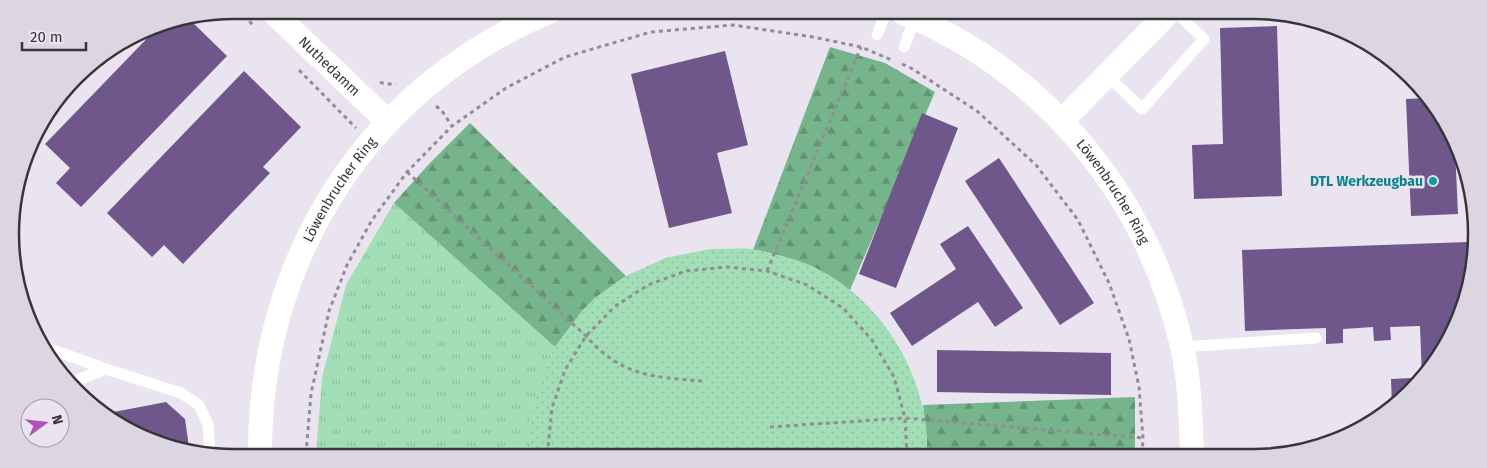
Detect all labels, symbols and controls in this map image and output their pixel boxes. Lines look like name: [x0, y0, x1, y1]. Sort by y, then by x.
scale bar: [22, 20, 86, 52]
text: 20 m: [30, 28, 63, 46]
street label: Nuthedamm: [295, 33, 364, 99]
street label: Löwenbrucher Ring: [299, 133, 380, 245]
street label: Löwenbrucher Ring: [1073, 136, 1154, 248]
place label: DTL Werkzeugbau: [1310, 173, 1423, 190]
marker: DTL Werkzeugbau: [1427, 175, 1439, 187]
north arrow: [20, 398, 70, 448]
text: N: [48, 413, 66, 426]

